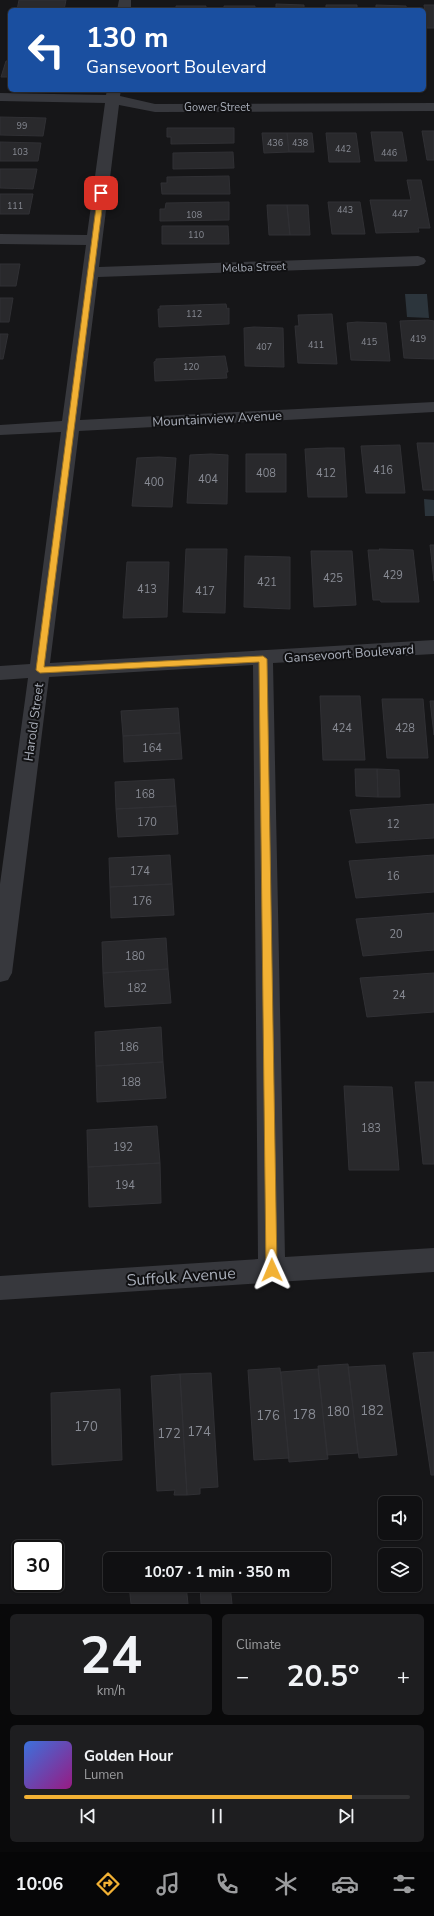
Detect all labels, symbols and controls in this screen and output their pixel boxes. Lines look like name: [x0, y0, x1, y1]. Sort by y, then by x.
text: 130 m: [86, 19, 169, 57]
icon: left: [20, 24, 72, 76]
text: Gansevoort Boulevard: [86, 55, 266, 79]
street label: Gower Street: [184, 100, 250, 115]
house number: 99: [17, 120, 27, 132]
house number: 436: [267, 137, 283, 149]
house number: 438: [292, 137, 308, 149]
house number: 442: [335, 143, 351, 155]
house number: 103: [12, 146, 28, 158]
house number: 446: [381, 147, 397, 159]
pin: [84, 176, 118, 210]
icon: arrive: [90, 182, 112, 204]
house number: 111: [7, 200, 23, 212]
house number: 443: [337, 204, 353, 216]
house number: 447: [392, 208, 408, 220]
house number: 108: [186, 209, 202, 221]
house number: 110: [188, 229, 204, 241]
street label: Melba Street: [222, 259, 286, 276]
house number: 112: [186, 308, 202, 320]
house number: 419: [410, 333, 426, 345]
house number: 415: [361, 336, 377, 348]
house number: 411: [308, 339, 324, 351]
house number: 407: [256, 341, 272, 353]
house number: 120: [183, 361, 199, 373]
street label: Mountainview Avenue: [152, 407, 282, 431]
house number: 416: [373, 463, 393, 478]
house number: 408: [256, 466, 276, 481]
house number: 412: [316, 466, 336, 481]
house number: 404: [198, 472, 218, 487]
house number: 400: [144, 475, 164, 490]
house number: 429: [383, 568, 403, 583]
house number: 425: [323, 571, 343, 586]
house number: 421: [257, 575, 277, 590]
house number: 413: [137, 582, 157, 597]
house number: 417: [195, 584, 215, 599]
street label: Gansevoort Boulevard: [283, 640, 415, 668]
street label: Harold Street: [20, 681, 48, 762]
house number: 424: [332, 721, 352, 736]
house number: 428: [395, 721, 415, 736]
house number: 164: [142, 741, 162, 756]
house number: 168: [135, 787, 155, 802]
house number: 170: [137, 815, 157, 830]
house number: 12: [386, 817, 400, 832]
house number: 174: [130, 864, 150, 879]
house number: 16: [386, 869, 400, 884]
house number: 176: [132, 894, 152, 909]
house number: 20: [389, 927, 403, 942]
house number: 180: [125, 949, 145, 964]
house number: 182: [127, 981, 147, 996]
house number: 24: [392, 988, 406, 1003]
house number: 186: [119, 1040, 139, 1055]
house number: 188: [121, 1075, 141, 1090]
house number: 183: [361, 1121, 381, 1136]
house number: 192: [113, 1140, 133, 1155]
house number: 194: [115, 1178, 135, 1193]
position arrow: [251, 1249, 293, 1291]
street label: Suffolk Avenue: [126, 1262, 236, 1292]
house number: 182: [360, 1402, 384, 1420]
house number: 180: [326, 1403, 350, 1421]
house number: 178: [292, 1406, 316, 1424]
house number: 176: [256, 1407, 280, 1425]
house number: 170: [74, 1418, 98, 1436]
house number: 174: [187, 1423, 211, 1441]
house number: 172: [157, 1425, 181, 1443]
map controls: [378, 1496, 422, 1592]
button: sound: [378, 1496, 422, 1540]
speed limit sign: 30: [12, 1540, 64, 1592]
button: layers: [378, 1548, 422, 1592]
text: 10:07 · 1 min · 350 m: [144, 1562, 290, 1582]
text: 24: [80, 1620, 142, 1691]
text: Climate: [236, 1636, 281, 1654]
text: 20.5°: [287, 1656, 359, 1697]
text: −: [236, 1662, 249, 1692]
text: +: [397, 1662, 410, 1692]
text: km/h: [97, 1682, 125, 1700]
text: Golden Hour: [84, 1746, 173, 1766]
text: Lumen: [84, 1766, 124, 1784]
icon: previous: [77, 1805, 99, 1827]
icon: pause: [206, 1805, 228, 1827]
icon: next: [335, 1805, 357, 1827]
icon: directions: [94, 1870, 122, 1898]
icon: music: [154, 1870, 182, 1898]
icon: phone: [213, 1870, 241, 1898]
icon: climate: [272, 1870, 300, 1898]
icon: car: [331, 1870, 359, 1898]
icon: filters: [390, 1870, 418, 1898]
text: 10:06: [16, 1872, 63, 1896]

